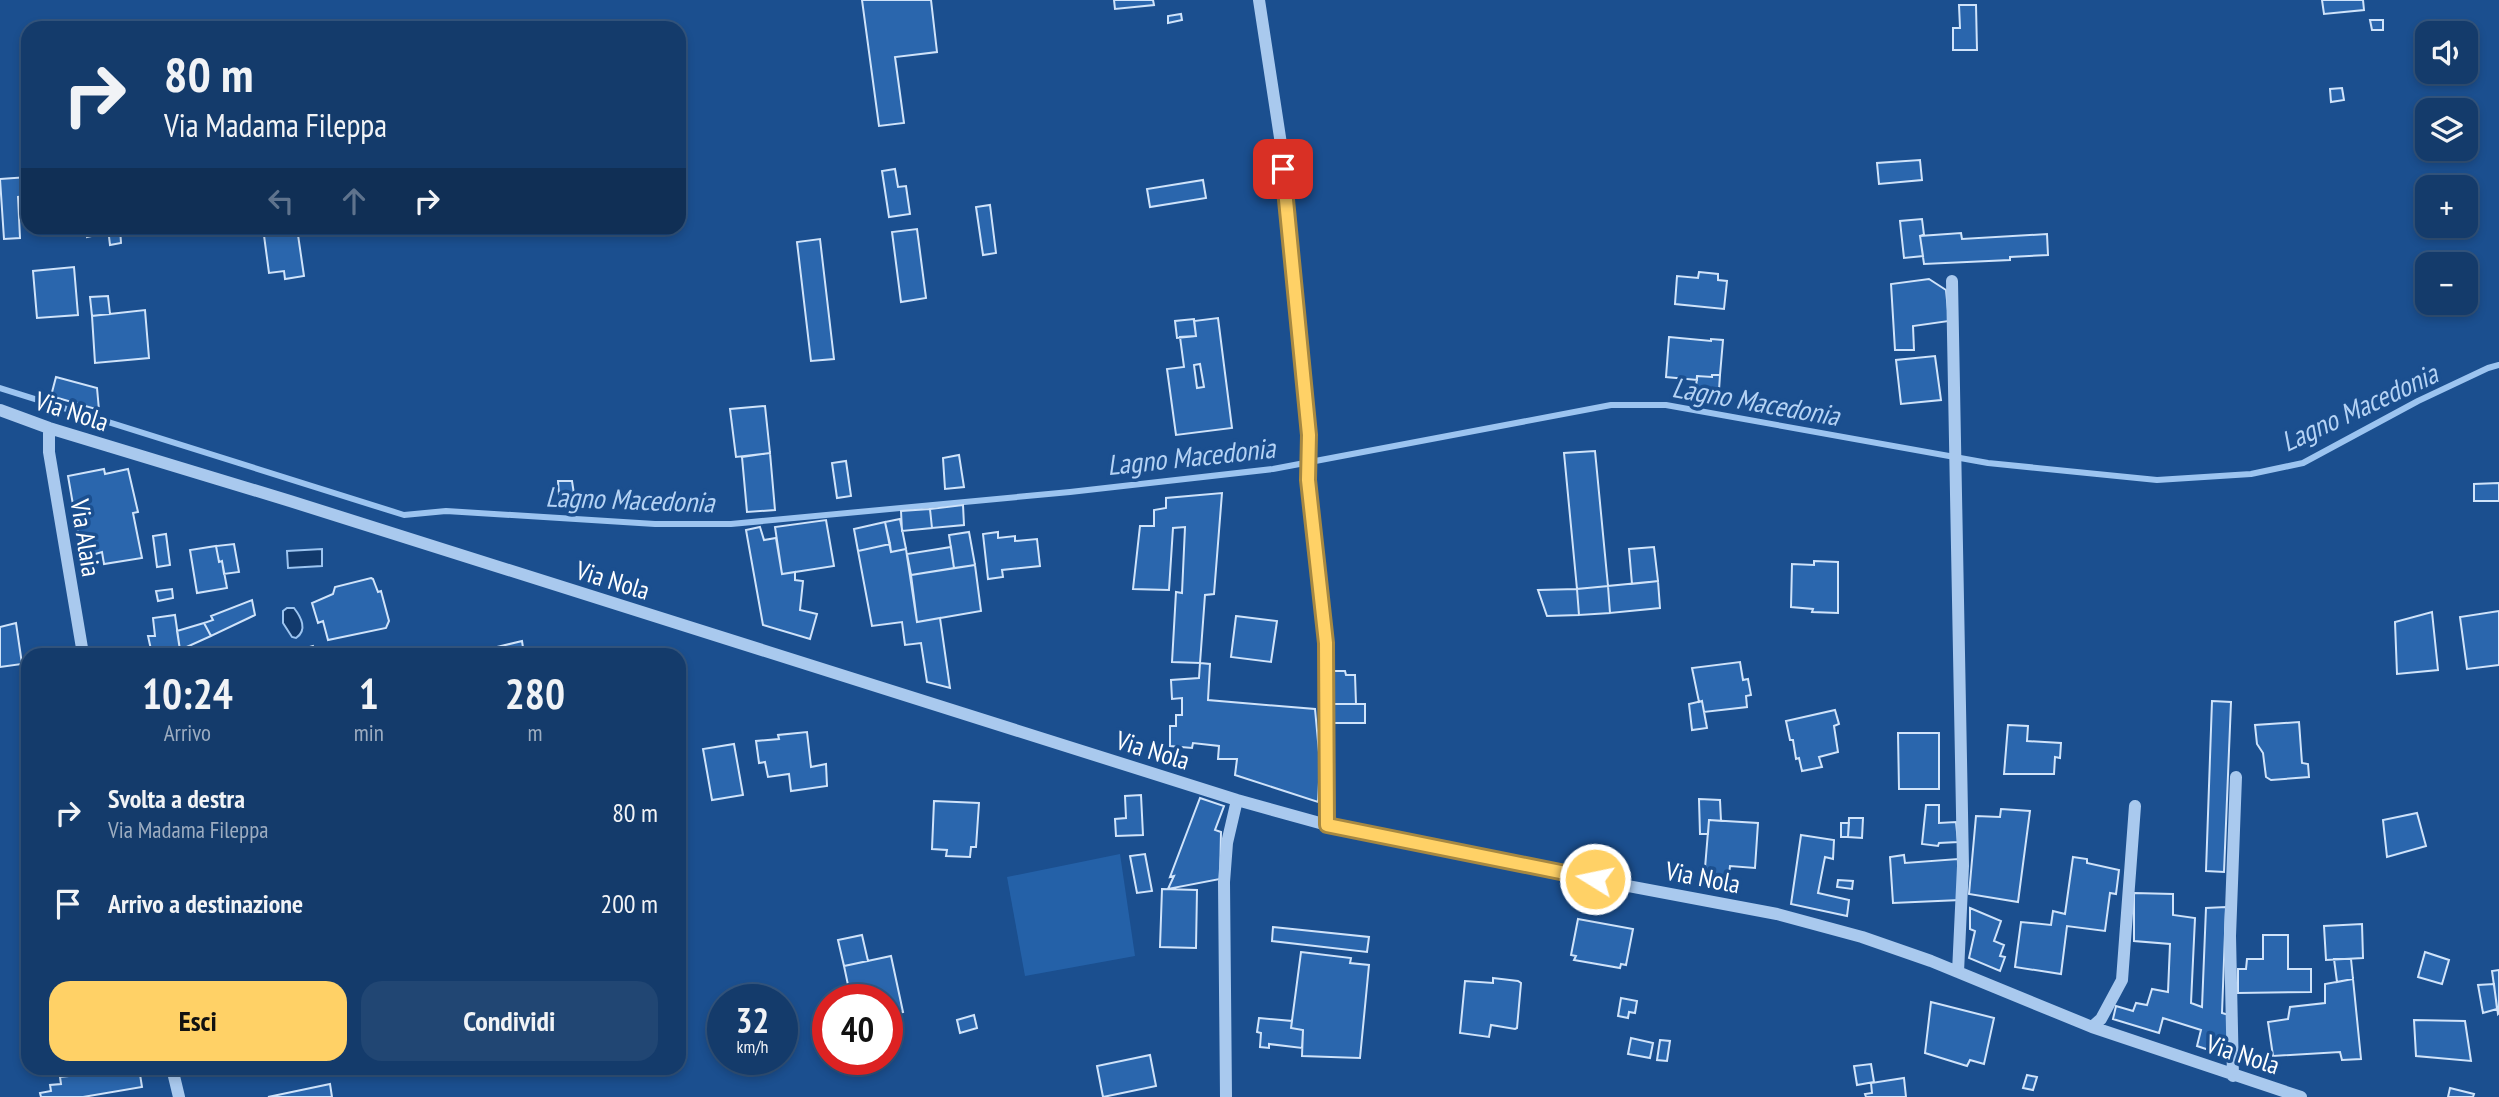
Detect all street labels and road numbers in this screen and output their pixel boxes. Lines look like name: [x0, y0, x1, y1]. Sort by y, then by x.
street label: Via Nola: [30, 383, 113, 438]
street label: Via Alaia: [63, 496, 108, 579]
street label: Via Nola: [571, 553, 654, 607]
street label: Via Nola: [1111, 723, 1194, 777]
street label: Via Nola: [1662, 853, 1743, 900]
street label: Via Nola: [2201, 1026, 2284, 1081]

